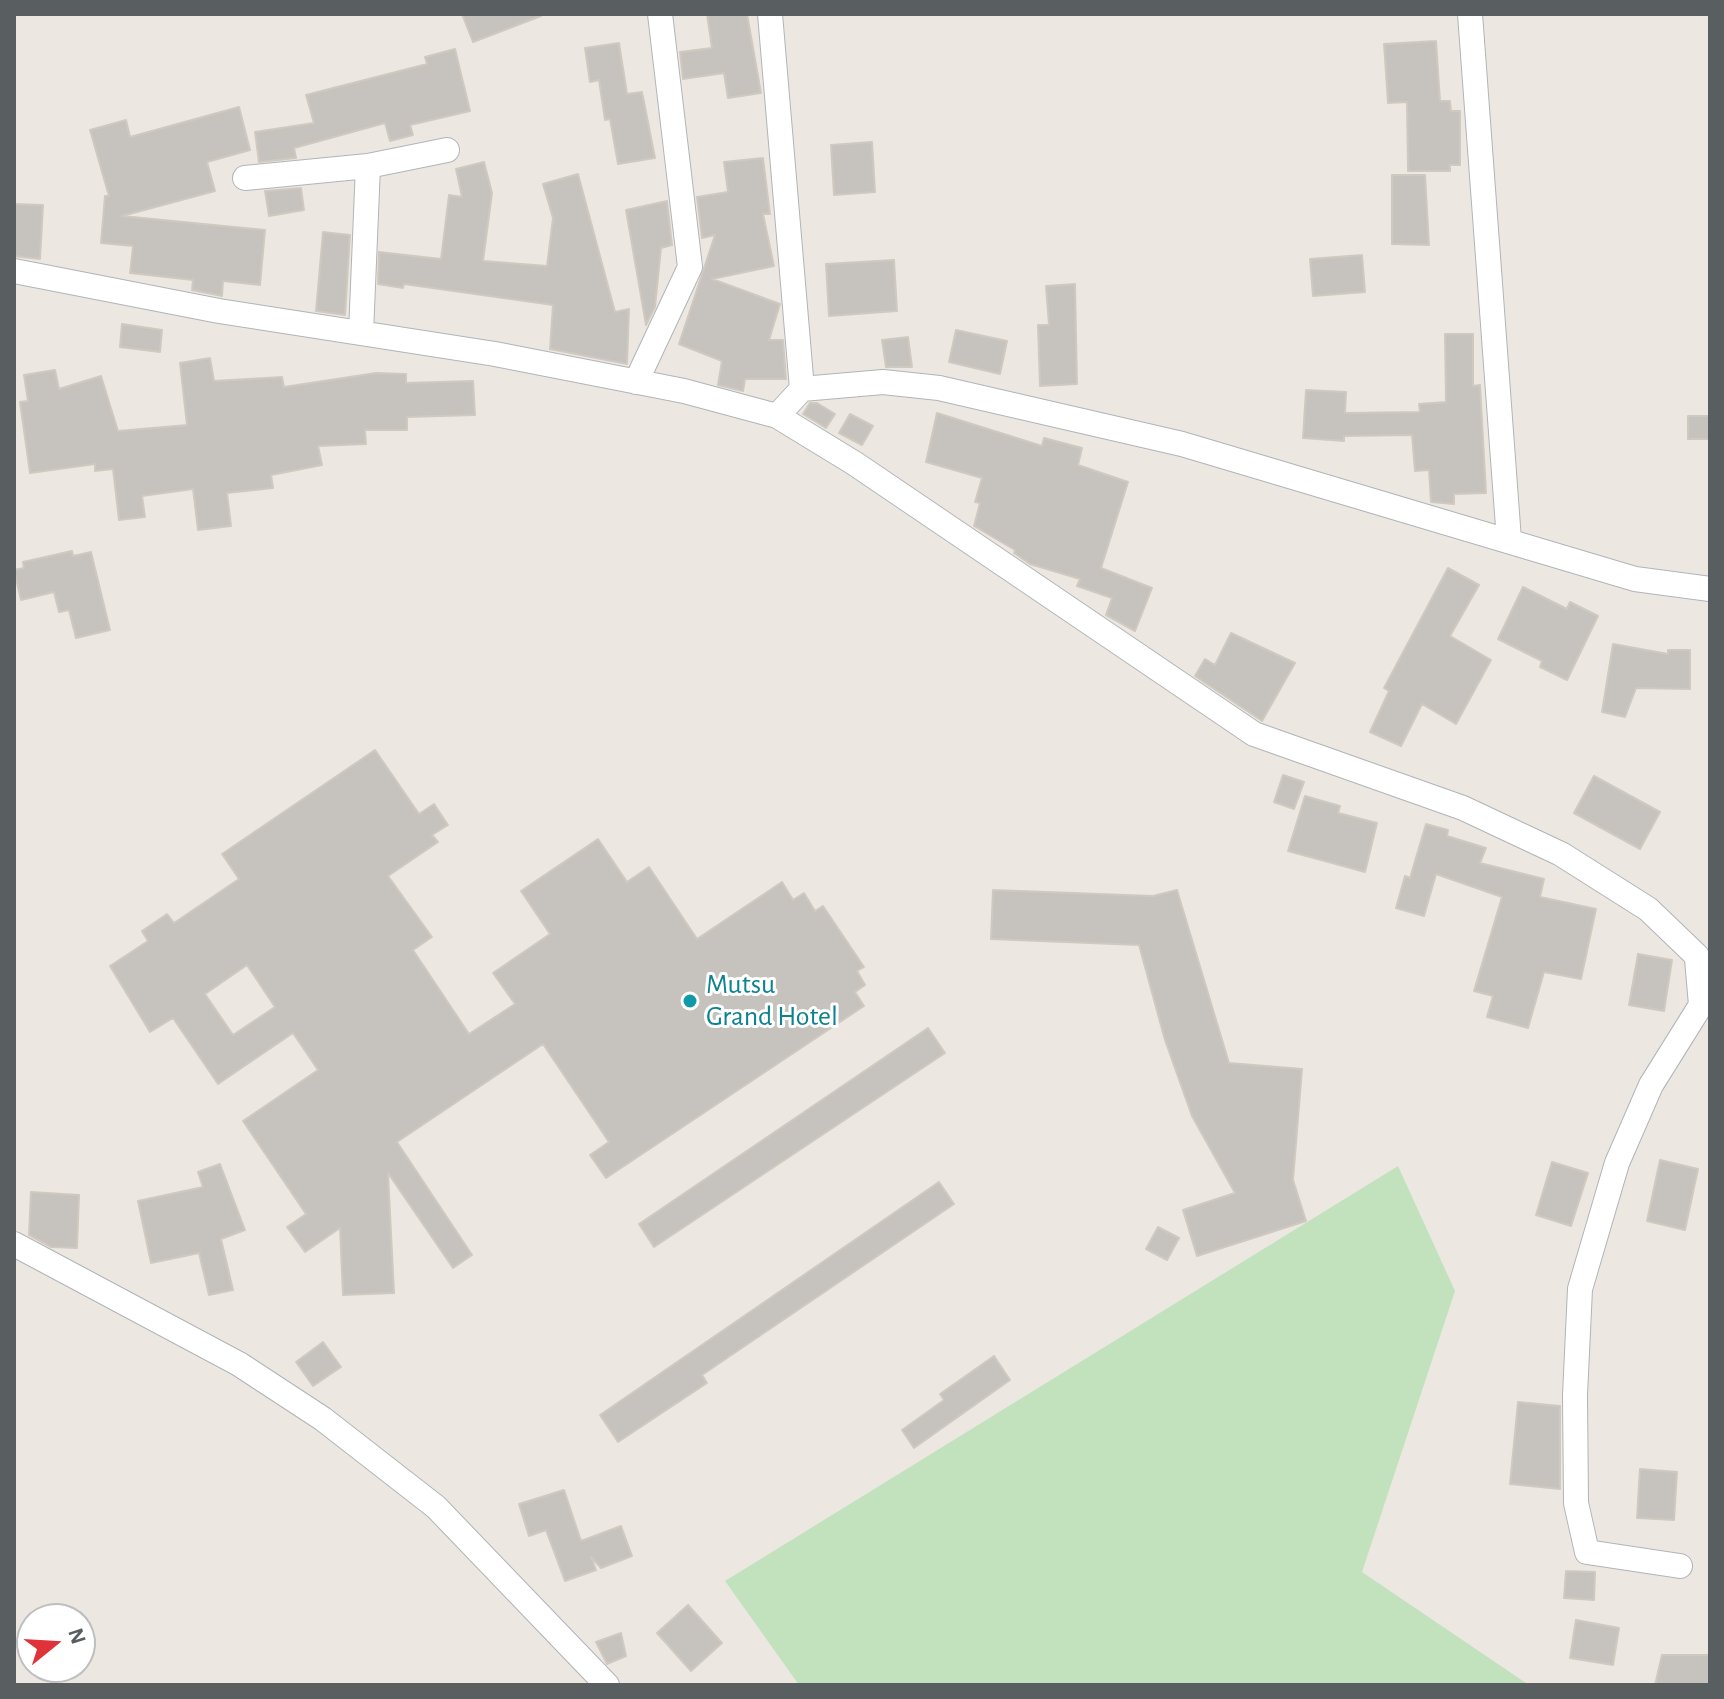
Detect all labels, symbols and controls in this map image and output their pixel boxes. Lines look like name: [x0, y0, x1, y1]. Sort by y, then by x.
place label: Mutsu Grand Hotel: [706, 968, 838, 1034]
marker: Mutsu Grand Hotel: [681, 992, 699, 1010]
north arrow: [16, 1603, 96, 1683]
text: N: [64, 1626, 90, 1647]

